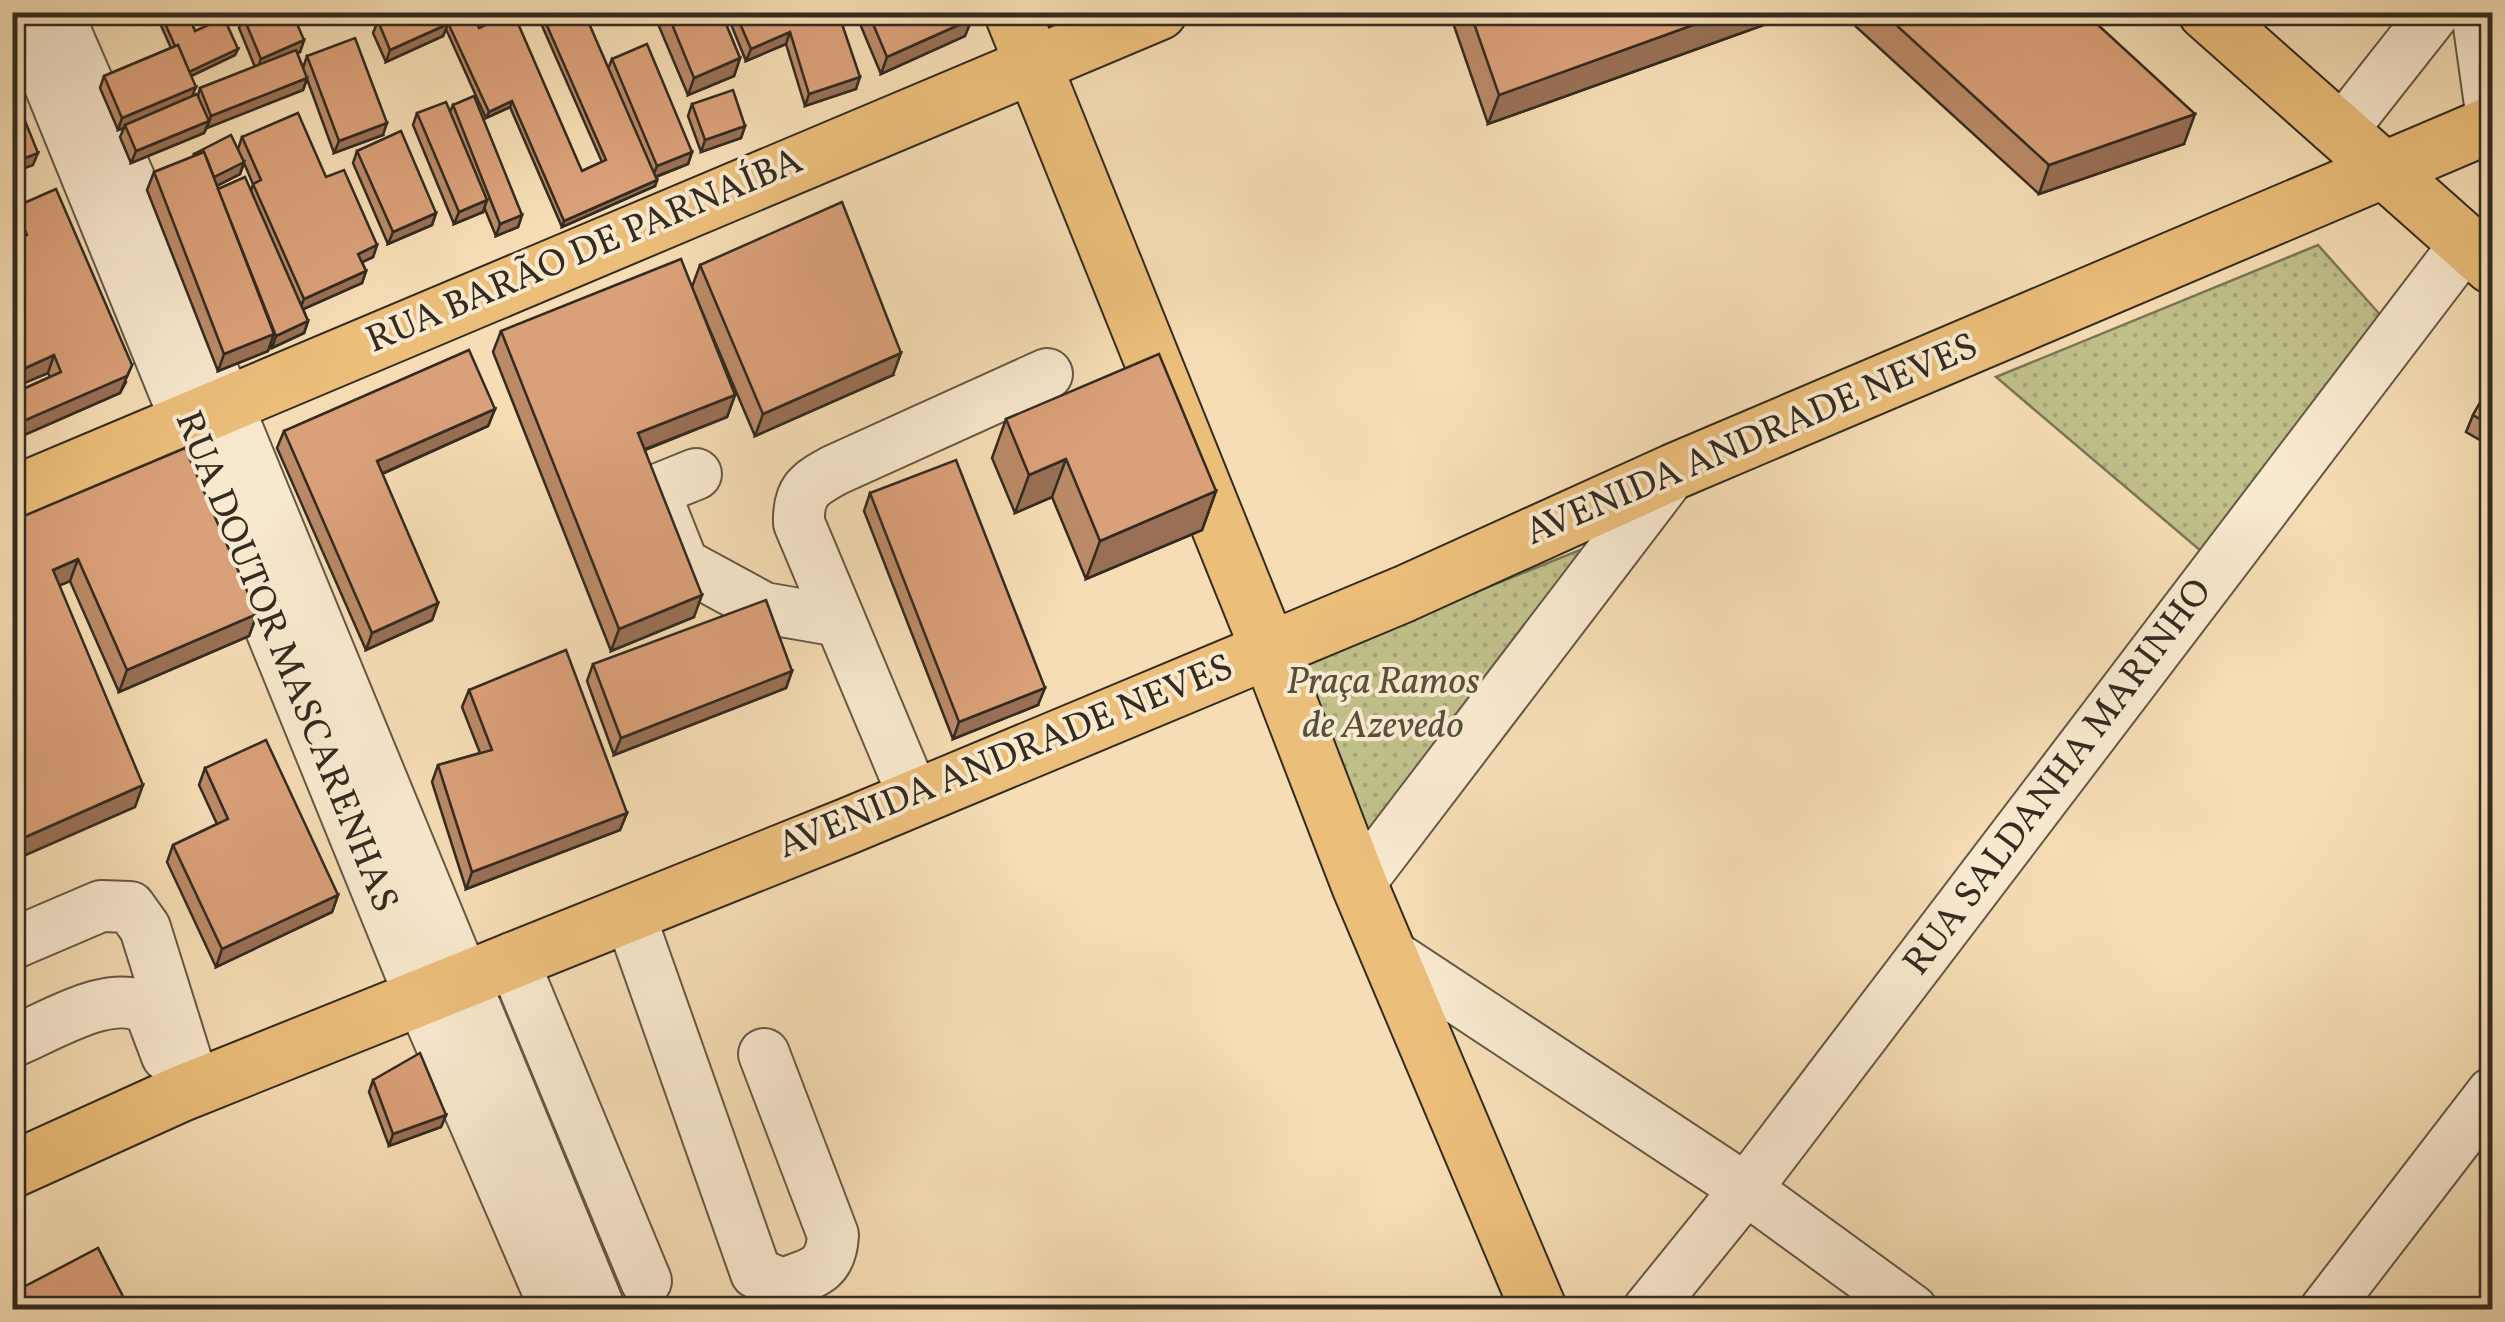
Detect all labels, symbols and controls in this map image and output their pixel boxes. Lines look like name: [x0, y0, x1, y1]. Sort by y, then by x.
street label: RUA BARÃO DE PARNAÍBA: [359, 136, 811, 368]
street label: AVENIDA ANDRADE NEVES: [1518, 322, 1986, 560]
street label: RUA DOUTOR MASCARENHAS: [160, 404, 410, 920]
street label: RUA SALDANHA MARINHO: [1892, 569, 2226, 987]
street label: AVENIDA ANDRADE NEVES: [770, 642, 1242, 874]
park label: Praça Ramos de Azevedo: [1286, 657, 1480, 754]

